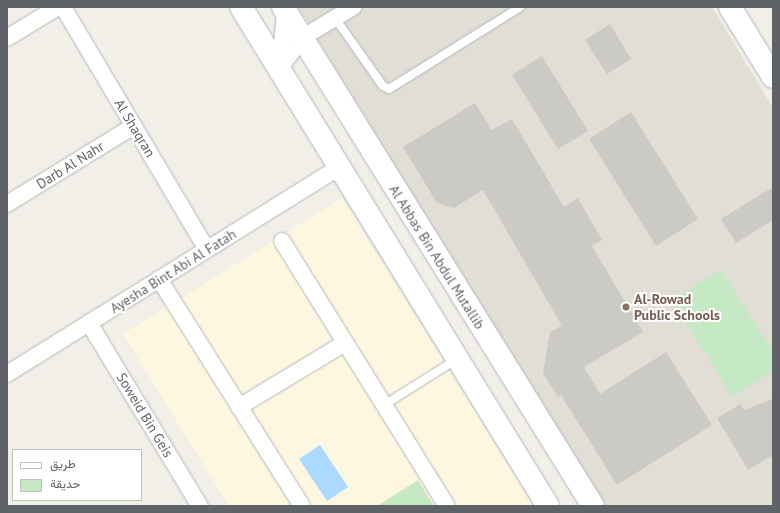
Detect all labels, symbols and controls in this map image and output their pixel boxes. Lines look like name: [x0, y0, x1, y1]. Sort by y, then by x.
street label: Al Shaqran: [111, 96, 159, 160]
street label: Darb Al Nahr: [33, 137, 107, 193]
street label: Al Abbas Bin Abdul Mutallib: [385, 181, 489, 333]
street label: Ayesha Bint Abi Al Fatah: [107, 225, 239, 317]
place label: Al-Rowad Public Schools: [634, 291, 720, 324]
marker: Al-Rowad Public Schools: [621, 302, 631, 312]
street label: Soweid Bin Geis: [113, 370, 177, 460]
legend: [12, 449, 142, 501]
text: طريق: [50, 456, 75, 471]
text: حديقة: [50, 476, 80, 491]

